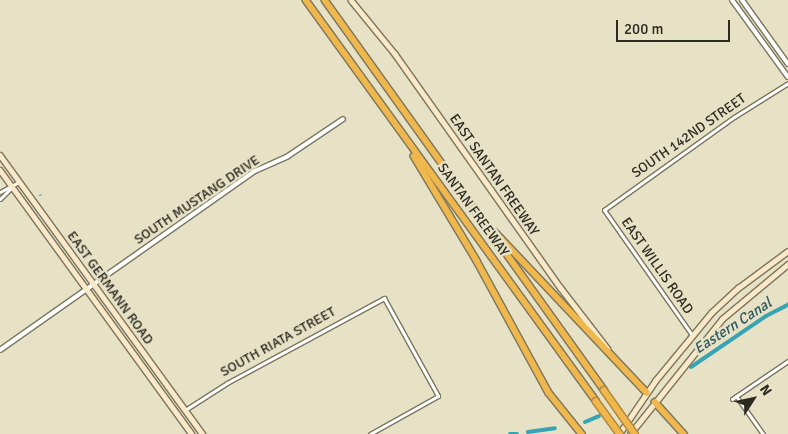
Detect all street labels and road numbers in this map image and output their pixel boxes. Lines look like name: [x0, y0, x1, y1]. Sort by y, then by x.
street label: SOUTH 142ND STREET: [629, 90, 749, 182]
street label: EAST SANTAN FREEWAY: [446, 111, 542, 239]
street label: SOUTH MUSTANG DRIVE: [131, 152, 263, 248]
street label: SANTAN FREEWAY: [434, 160, 512, 260]
street label: EAST WILLIS ROAD: [617, 214, 697, 318]
street label: EAST GERMANN ROAD: [63, 228, 157, 348]
street label: SOUTH RIATA STREET: [217, 303, 339, 381]

